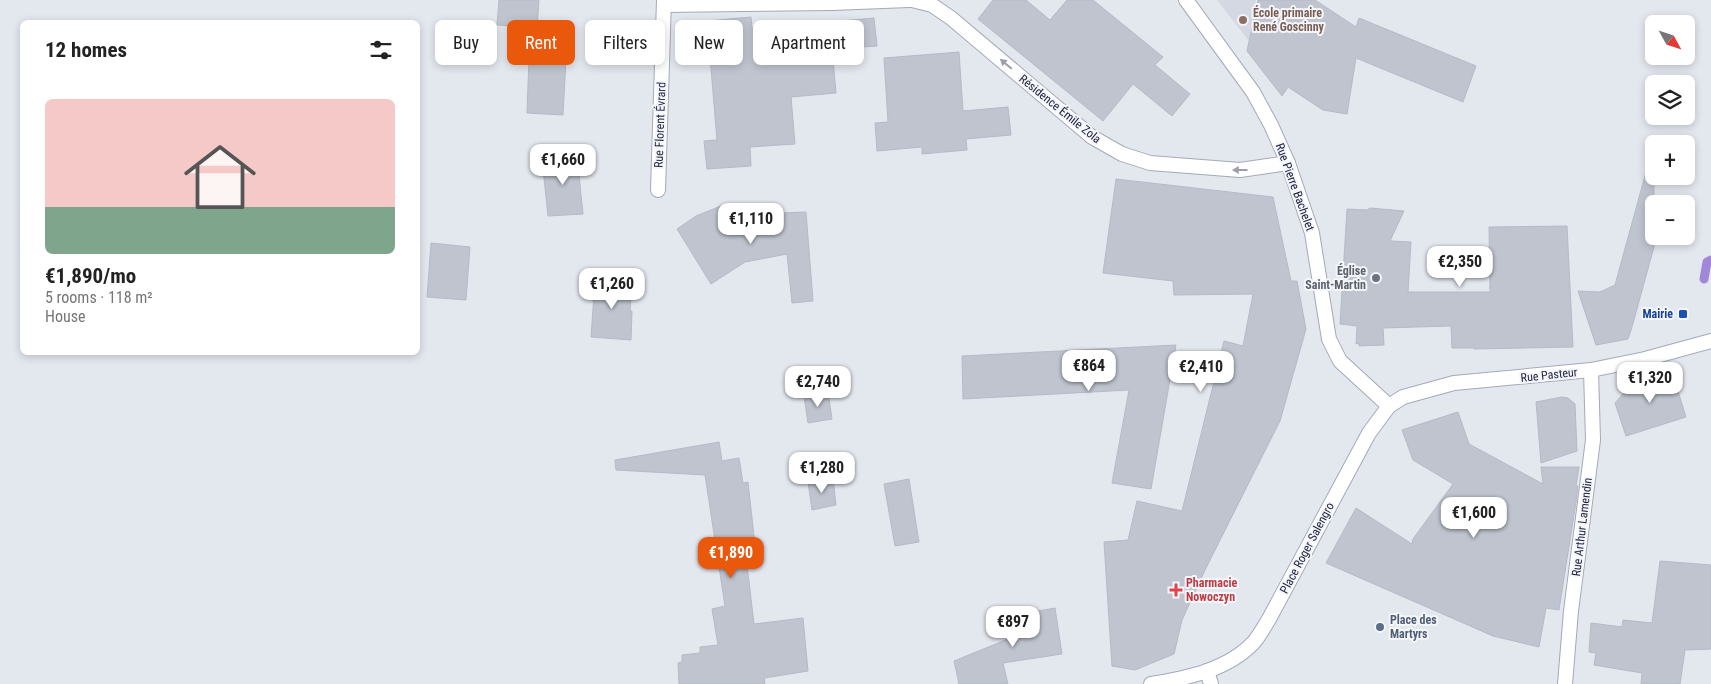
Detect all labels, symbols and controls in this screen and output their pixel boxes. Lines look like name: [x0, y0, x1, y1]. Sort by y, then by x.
place label: École primaire René Goscinny: [1253, 5, 1325, 34]
marker: École primaire René Goscinny: [1237, 14, 1249, 26]
north arrow: [1645, 15, 1695, 65]
map controls: [1645, 15, 1695, 245]
chip: Buy: [435, 20, 497, 65]
chip: Rent: [507, 20, 575, 65]
chip: Filters: [585, 20, 665, 65]
chip: New: [675, 20, 743, 65]
chip: Apartment: [753, 20, 864, 65]
icon: filters: [367, 36, 395, 64]
text: 12 homes: [45, 38, 127, 62]
one-way arrow: [1000, 58, 1012, 70]
street label: Résidence Émile Zola: [1016, 71, 1105, 146]
button: layers: [1645, 75, 1695, 125]
street label: Rue Florent Évrard: [651, 82, 668, 168]
icon: home: [175, 132, 265, 222]
button: +: [1645, 135, 1695, 185]
street label: Rue Pierre Bachelet: [1273, 141, 1318, 233]
pin: €1,660: [522, 144, 604, 186]
text: €1,660: [541, 150, 585, 169]
one-way arrow: [1232, 166, 1248, 174]
button: −: [1645, 195, 1695, 245]
pin: €1,110: [710, 202, 792, 245]
text: €1,110: [729, 209, 773, 228]
pin: €2,350: [1419, 246, 1501, 288]
text: €2,350: [1438, 252, 1482, 271]
place label: Église Saint-Martin: [1305, 263, 1366, 292]
text: €1,890/mo: [45, 264, 136, 288]
pin: €1,260: [571, 268, 653, 310]
marker: Église Saint-Martin: [1370, 272, 1382, 284]
text: €1,260: [590, 274, 634, 293]
text: 5 rooms · 118 m²: [45, 288, 153, 307]
text: House: [45, 307, 85, 326]
place label: Mairie: [1642, 307, 1673, 321]
marker: Mairie: [1677, 308, 1689, 320]
pin: €864: [1059, 350, 1119, 392]
pin: €2,410: [1160, 350, 1242, 393]
text: €864: [1073, 356, 1105, 375]
text: €2,410: [1179, 357, 1223, 376]
pin: €1,320: [1609, 362, 1691, 404]
street label: Rue Pasteur: [1520, 365, 1578, 385]
pin: €2,740: [777, 366, 859, 408]
text: €1,320: [1628, 368, 1672, 387]
text: €2,740: [796, 372, 840, 391]
pin: €1,280: [781, 452, 863, 494]
text: €1,280: [800, 458, 844, 477]
street label: Rue Arthur Lamendin: [1569, 477, 1595, 577]
pin: €1,600: [1433, 496, 1515, 539]
street label: Place Roger Salengro: [1277, 500, 1337, 596]
text: €1,600: [1452, 503, 1496, 522]
pin: €1,890: [690, 536, 772, 579]
text: €1,890: [709, 543, 753, 562]
place label: Pharmacie Nowoczyn: [1186, 576, 1237, 604]
marker: Pharmacie Nowoczyn: [1170, 584, 1182, 596]
pin: €897: [983, 606, 1043, 648]
text: €897: [997, 612, 1029, 631]
place label: Place des Martyrs: [1390, 613, 1437, 641]
marker: Place des Martyrs: [1374, 621, 1386, 633]

